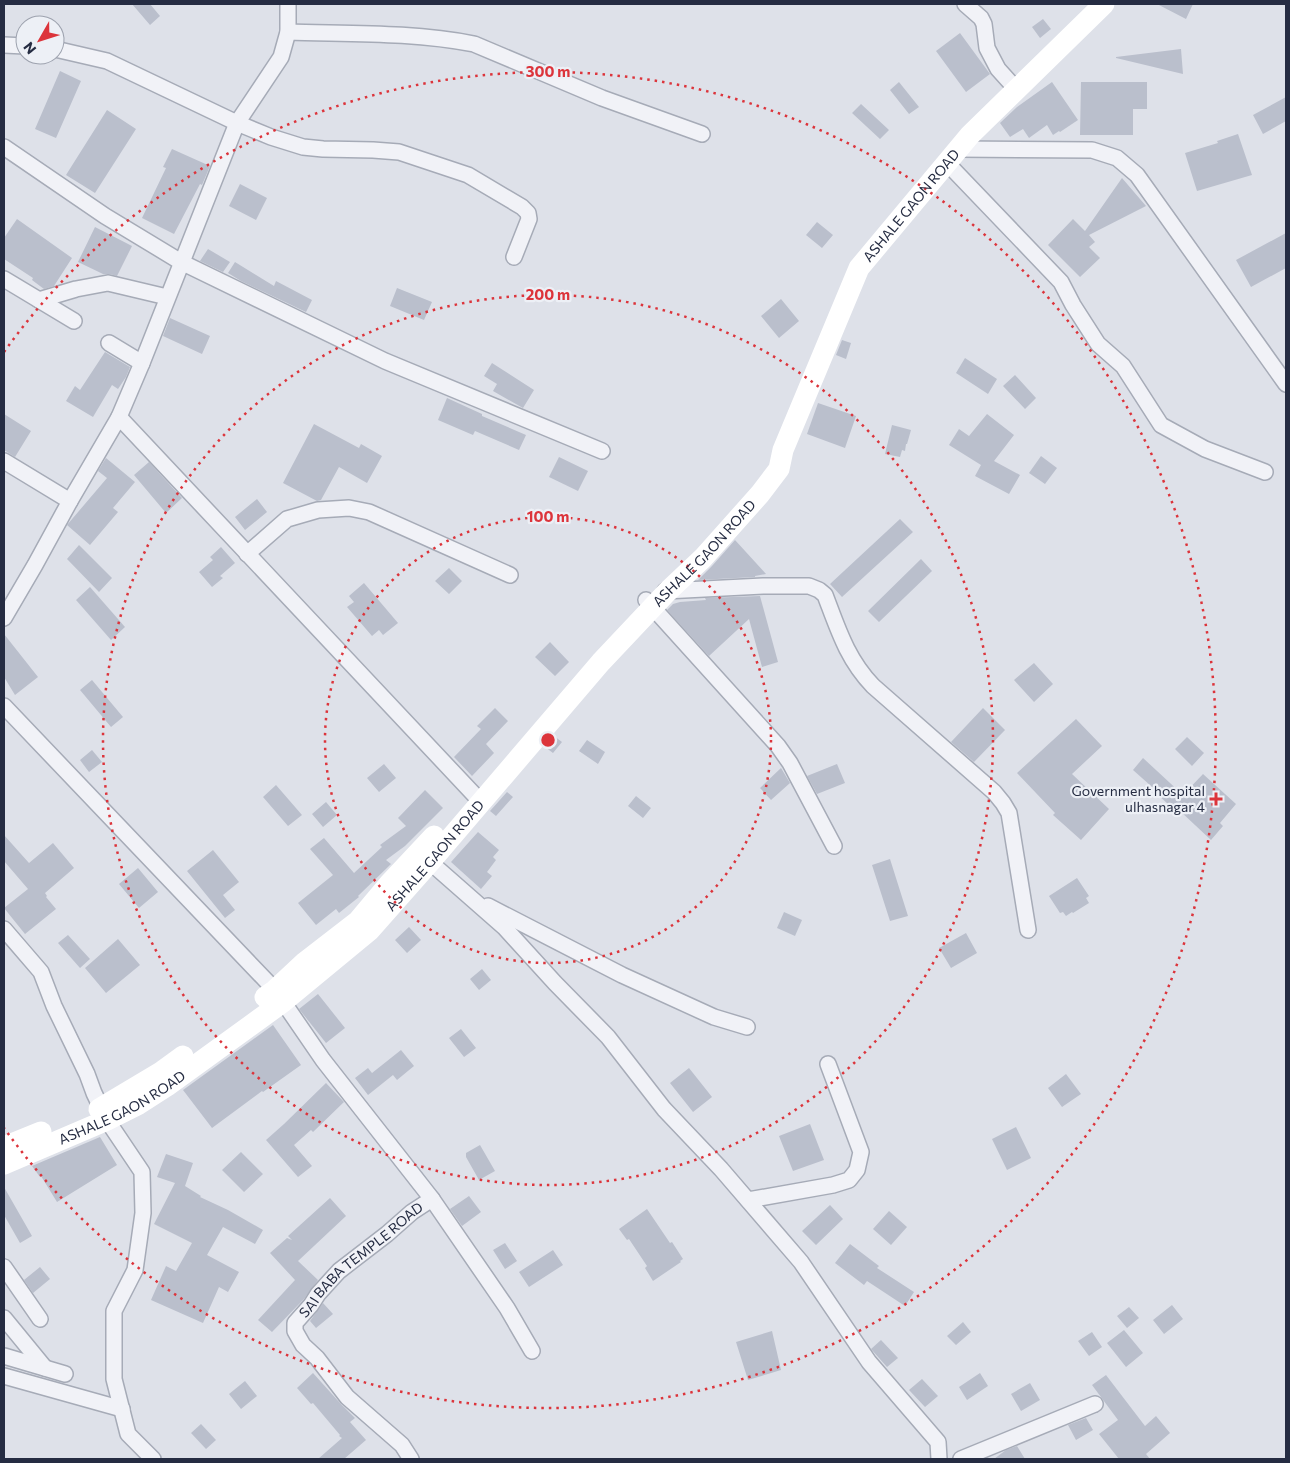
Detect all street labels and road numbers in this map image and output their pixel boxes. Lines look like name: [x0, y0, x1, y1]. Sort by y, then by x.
street label: ASHALE GAON ROAD: [859, 145, 963, 265]
street label: ASHALE GAON ROAD: [649, 496, 759, 610]
street label: ASHALE GAON ROAD: [382, 796, 487, 914]
street label: ASHALE GAON ROAD: [56, 1067, 188, 1148]
street label: SAI BABA TEMPLE ROAD: [295, 1198, 426, 1321]

